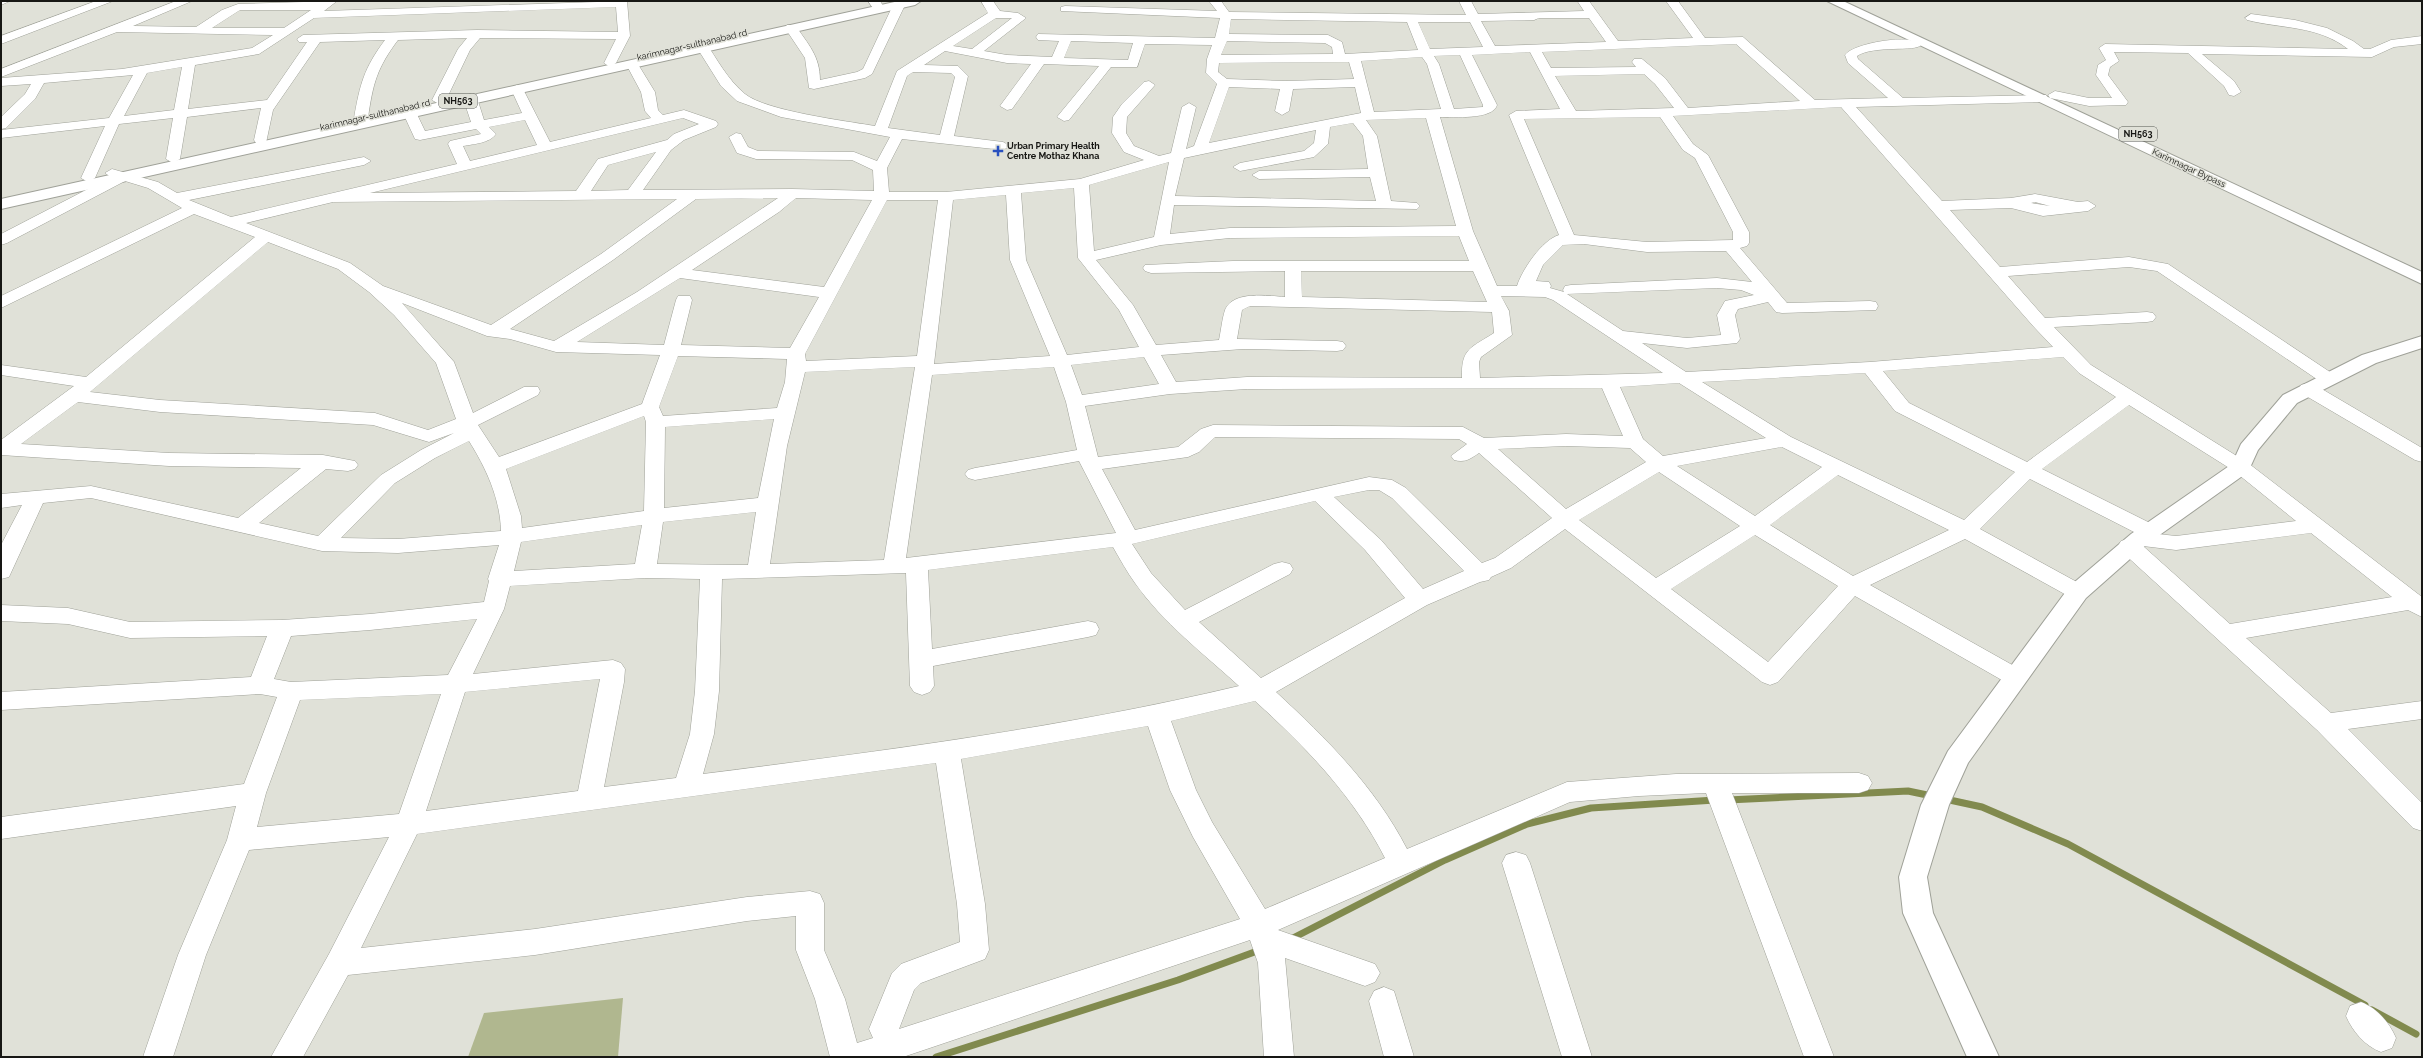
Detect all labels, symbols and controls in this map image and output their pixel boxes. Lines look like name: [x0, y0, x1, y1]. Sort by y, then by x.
street label: karimnagar-sulthanabad rd: [636, 27, 748, 63]
road number: NH563: [439, 94, 477, 108]
street label: karimnagar-sulthanabad rd: [319, 97, 431, 133]
road number: NH563: [2119, 127, 2157, 141]
place label: Urban Primary Health Centre Mothaz Khana: [1007, 141, 1100, 161]
marker: Urban Primary Health Centre Mothaz Khana: [992, 145, 1004, 157]
street label: Karimnagar Bypass: [2151, 147, 2228, 190]

